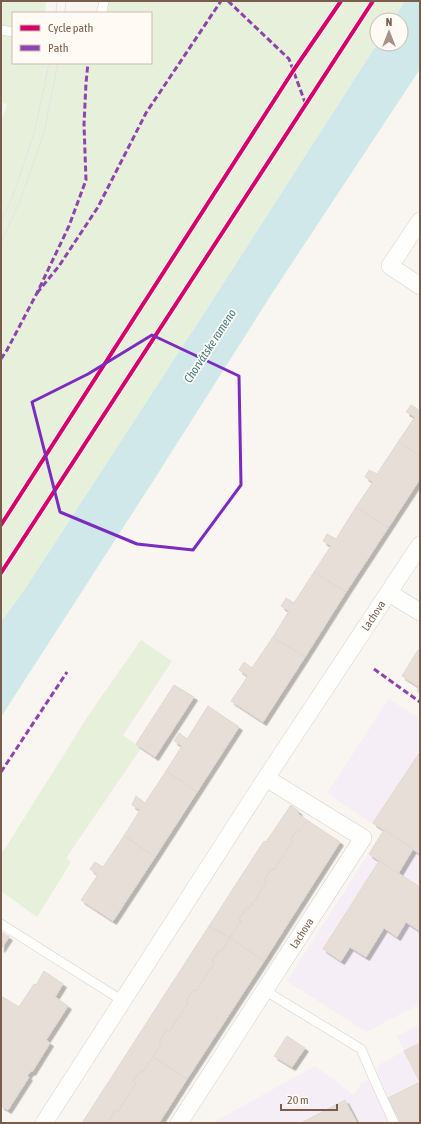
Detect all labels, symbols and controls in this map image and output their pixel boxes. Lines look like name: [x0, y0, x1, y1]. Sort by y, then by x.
legend: [12, 12, 152, 64]
north arrow: [369, 12, 409, 52]
text: N: [386, 16, 392, 28]
text: Cycle path: [48, 21, 93, 35]
text: Path: [48, 41, 69, 55]
water label: Chorvátske rameno: [181, 306, 239, 385]
street label: Lachova: [359, 598, 388, 633]
street label: Lachova: [287, 916, 316, 950]
scale bar: [281, 1086, 337, 1112]
text: 20 m: [287, 1093, 309, 1107]

